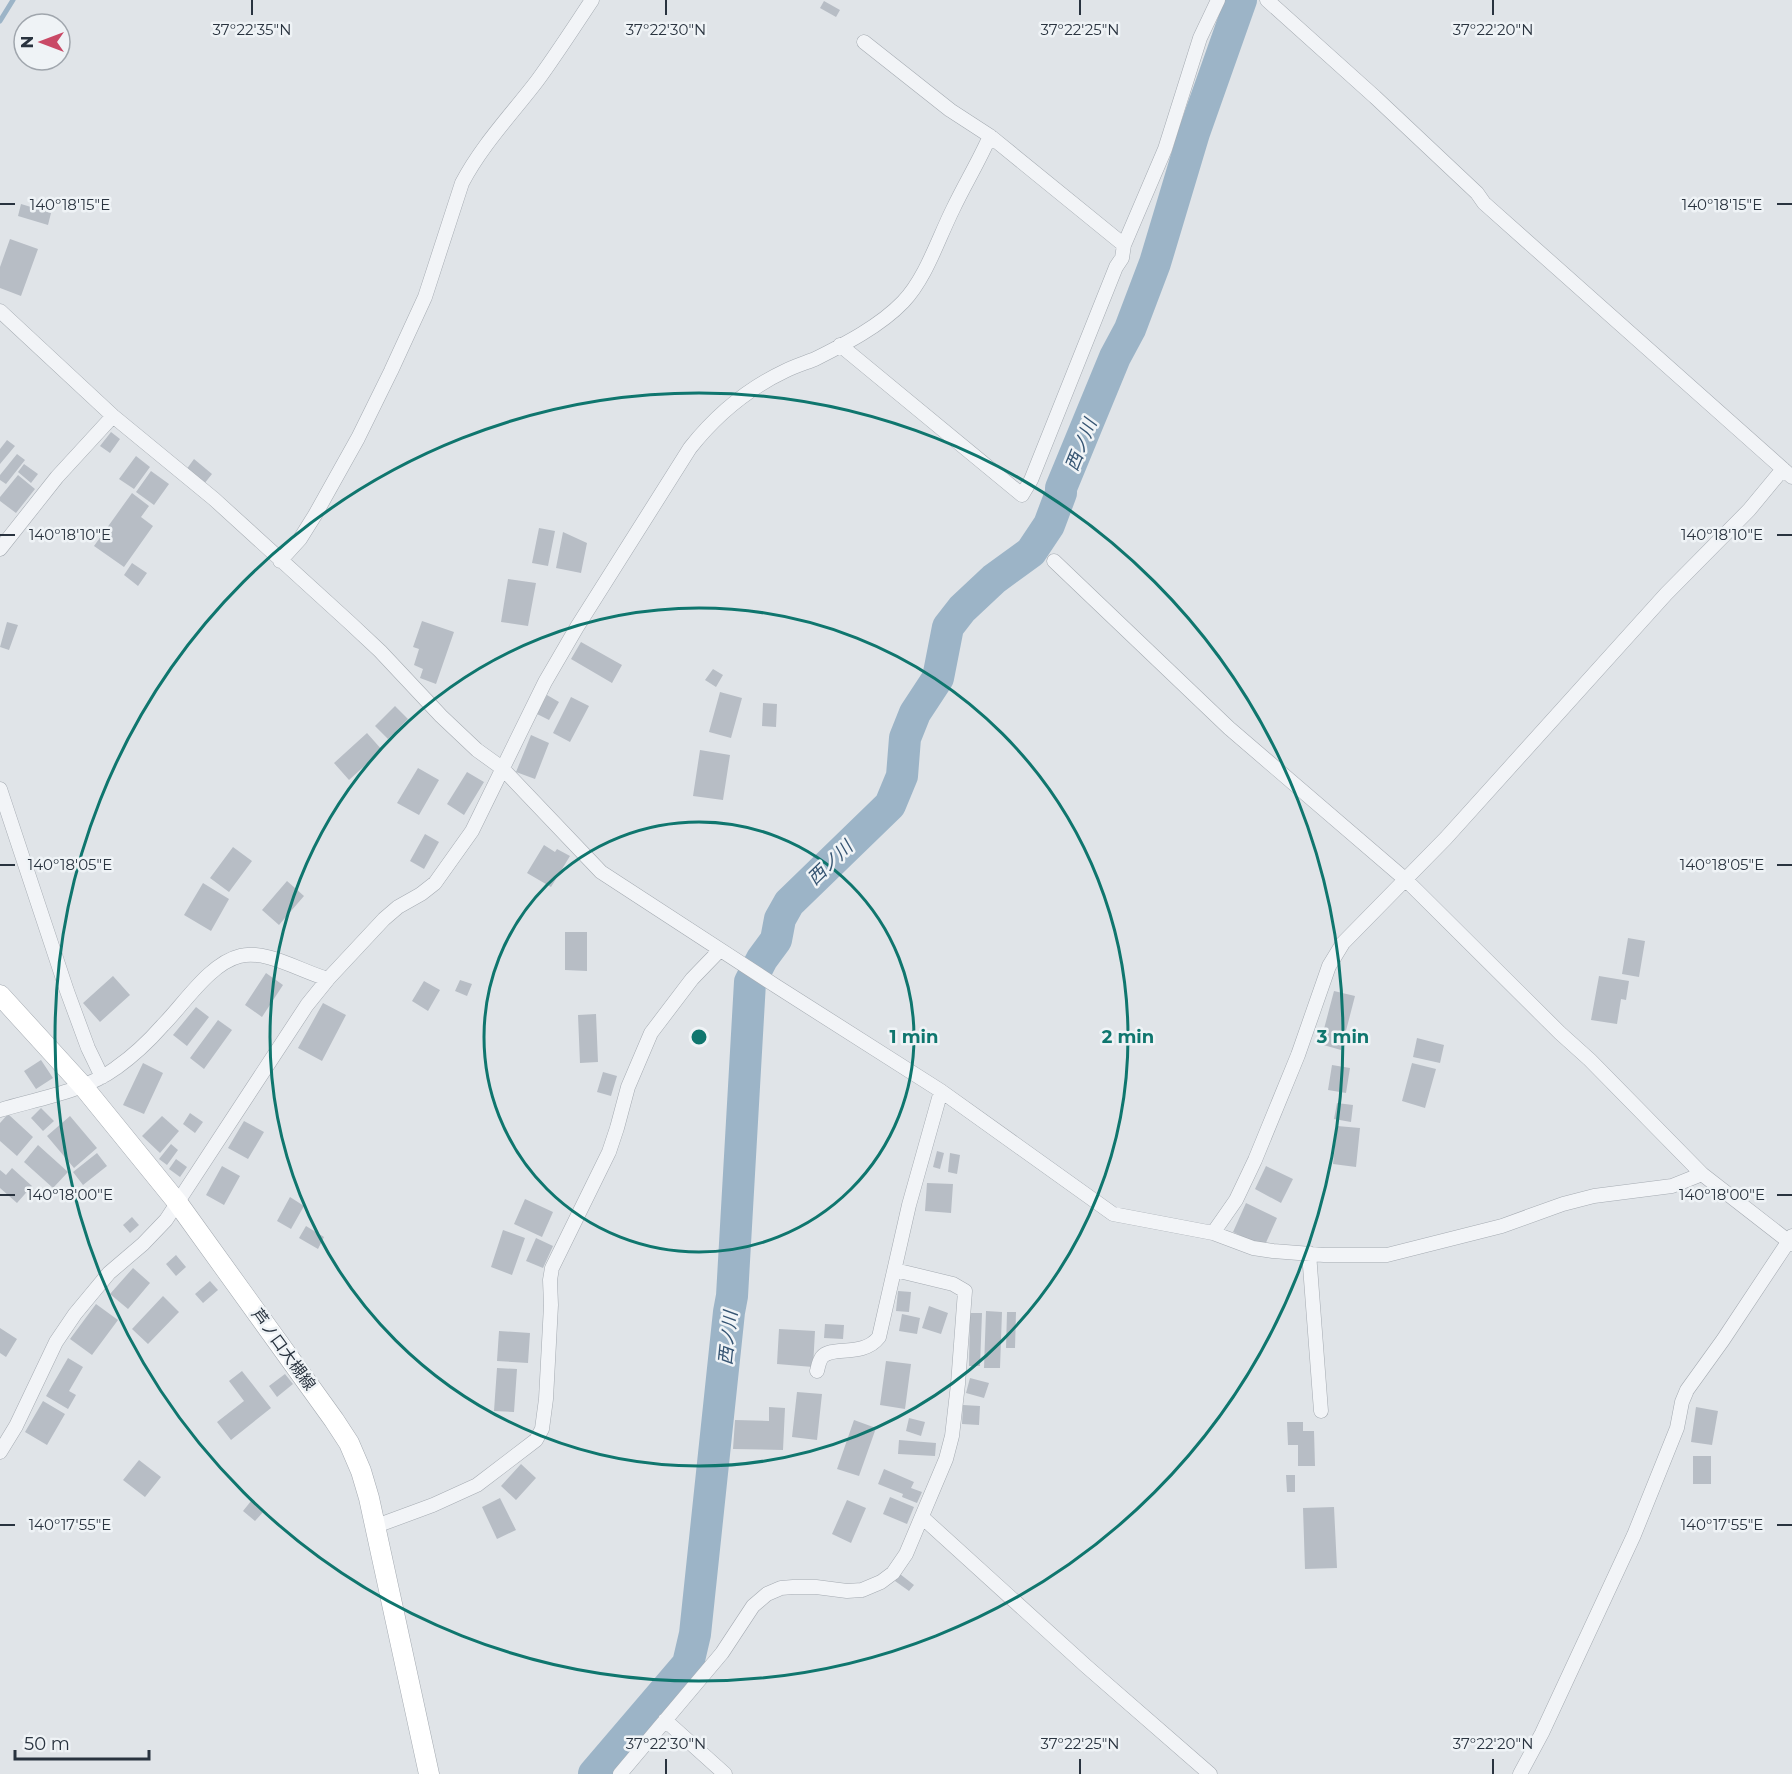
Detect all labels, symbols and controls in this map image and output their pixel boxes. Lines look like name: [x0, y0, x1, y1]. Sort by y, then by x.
north arrow: [12, 12, 72, 72]
text: 37°22'35"N: [213, 20, 291, 39]
text: 37°22'30"N: [626, 20, 706, 39]
text: 37°22'25"N: [1040, 20, 1120, 39]
text: 37°22'20"N: [1453, 20, 1533, 39]
text: N: [18, 36, 37, 48]
text: 140°18'15"E: [30, 195, 110, 214]
text: 140°18'15"E: [1682, 195, 1762, 214]
water label: 西ノ川: [1061, 414, 1102, 474]
text: 140°18'10"E: [29, 525, 111, 544]
text: 140°18'10"E: [1681, 525, 1763, 544]
water label: 西ノ川: [803, 835, 859, 890]
text: 140°18'05"E: [28, 855, 112, 874]
text: 140°18'05"E: [1680, 855, 1764, 874]
text: 1 min: [890, 1026, 938, 1048]
text: 2 min: [1102, 1026, 1154, 1048]
text: 3 min: [1316, 1026, 1369, 1048]
centre of rings: [689, 1027, 709, 1047]
text: 140°18'00"E: [27, 1185, 113, 1204]
text: 140°18'00"E: [1679, 1185, 1765, 1204]
street label: 芦ノ口大槻線: [248, 1305, 319, 1394]
water label: 西ノ川: [714, 1308, 742, 1366]
text: 140°17'55"E: [29, 1515, 111, 1534]
text: 140°17'55"E: [1681, 1515, 1763, 1534]
scale bar: [15, 1723, 148, 1761]
text: 50 m: [24, 1733, 70, 1755]
text: 37°22'30"N: [626, 1734, 706, 1753]
text: 37°22'25"N: [1040, 1734, 1120, 1753]
text: 37°22'20"N: [1453, 1734, 1533, 1753]

